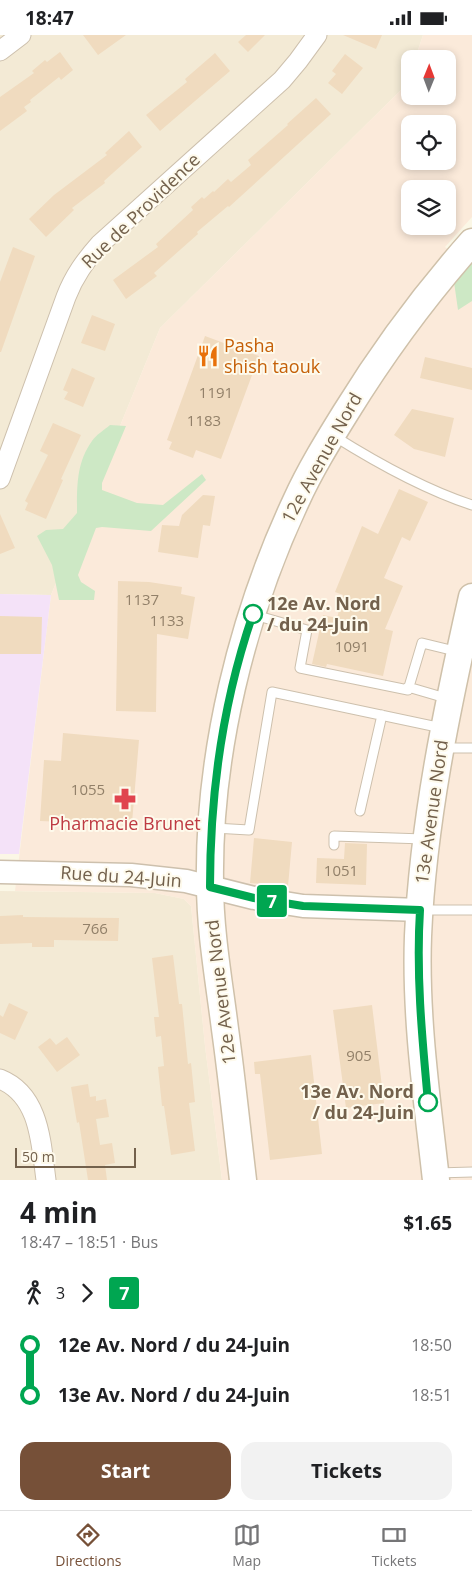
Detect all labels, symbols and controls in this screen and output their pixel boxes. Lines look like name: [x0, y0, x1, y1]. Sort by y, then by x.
text: 18:47: [25, 5, 74, 31]
north arrow: [401, 50, 456, 105]
map controls: [401, 50, 456, 235]
button: locate: [401, 115, 456, 170]
street label: Rue de Providence: [76, 147, 205, 273]
button: layers: [401, 180, 456, 235]
place label: Pasha shish taouk: [224, 333, 321, 378]
restaurant icon: Pasha shish taouk: [195, 343, 221, 369]
house number: 1191: [199, 382, 233, 402]
street label: 12e Avenue Nord: [275, 388, 367, 527]
house number: 1183: [187, 410, 221, 430]
house number: 1137: [125, 589, 159, 609]
place label: 12e Av. Nord / du 24-Juin: [267, 591, 381, 636]
marker: 12e Av. Nord / du 24-Juin: [243, 604, 263, 624]
house number: 1133: [150, 610, 184, 630]
house number: 1091: [335, 636, 369, 656]
street label: 13e Avenue Nord: [409, 738, 453, 886]
house number: 1055: [71, 779, 105, 799]
pharmacy icon: Pharmacie Brunet: [112, 786, 138, 812]
place label: Pharmacie Brunet: [49, 811, 201, 835]
street label: Rue du 24-Juin: [60, 860, 183, 892]
house number: 1051: [324, 860, 358, 880]
line badge: 7: [256, 885, 288, 917]
text: 7: [267, 889, 277, 913]
house number: 766: [82, 918, 108, 938]
street label: 12e Avenue Nord: [199, 918, 241, 1066]
house number: 905: [346, 1045, 372, 1065]
place label: 13e Av. Nord / du 24-Juin: [300, 1079, 414, 1124]
marker: 13e Av. Nord / du 24-Juin: [418, 1092, 438, 1112]
scale bar: [15, 1145, 136, 1168]
text: 50 m: [22, 1147, 55, 1166]
text: 4 min: [20, 1193, 98, 1231]
text: $1.65: [403, 1210, 452, 1236]
text: 18:47 – 18:51 · Bus: [20, 1231, 158, 1253]
icon: walk: [20, 1279, 48, 1307]
icon: forward: [73, 1279, 101, 1307]
text: 7: [119, 1281, 129, 1305]
text: 3: [56, 1282, 65, 1304]
text: 12e Av. Nord / du 24-Juin: [58, 1332, 290, 1358]
text: 18:50: [411, 1334, 452, 1356]
text: 13e Av. Nord / du 24-Juin: [58, 1382, 290, 1408]
text: 18:51: [411, 1384, 452, 1406]
button: Start: [20, 1442, 231, 1500]
button: Tickets: [241, 1442, 452, 1500]
tab: Directions: [55, 1521, 122, 1570]
tab: Map: [232, 1521, 261, 1570]
tab: Tickets: [372, 1521, 417, 1570]

